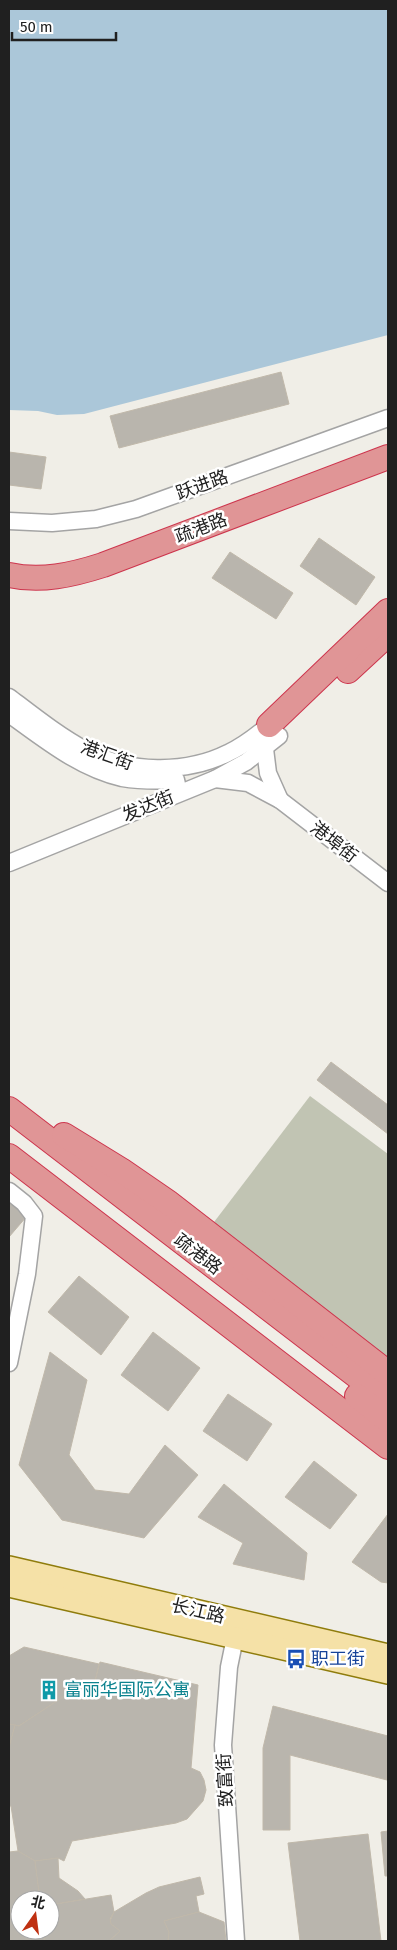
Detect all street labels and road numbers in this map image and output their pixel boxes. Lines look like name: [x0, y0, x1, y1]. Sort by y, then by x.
street label: 跃进路: [173, 465, 231, 505]
street label: 疏港路: [172, 508, 230, 548]
street label: 港汇街: [78, 735, 136, 775]
street label: 发达街: [119, 786, 177, 826]
street label: 港埠街: [306, 817, 362, 867]
street label: 疏港路: [170, 1229, 226, 1279]
street label: 长江路: [169, 1594, 227, 1628]
street label: 致富街: [213, 1752, 237, 1808]

